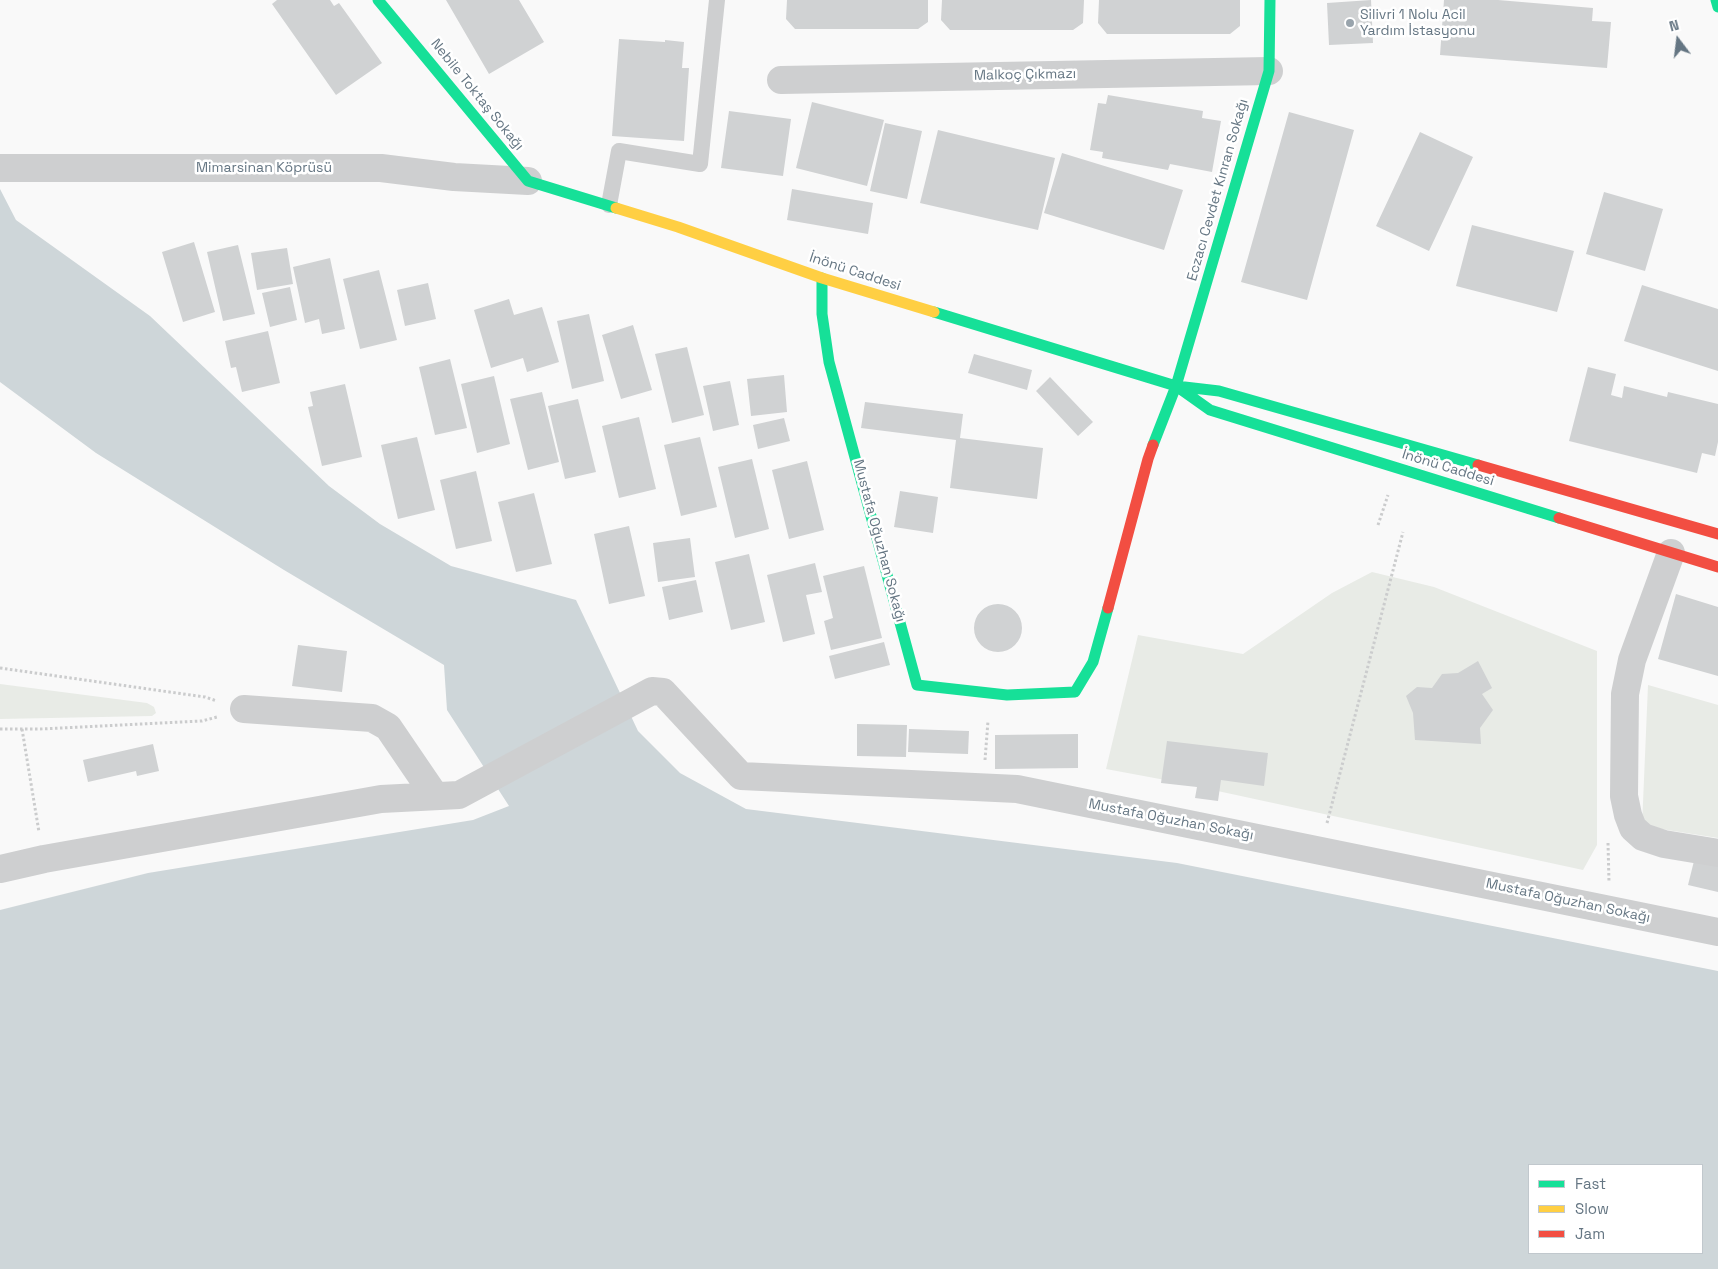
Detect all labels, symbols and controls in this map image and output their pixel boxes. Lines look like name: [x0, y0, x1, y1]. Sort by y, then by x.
place label: Silivri 1 Nolu Acil Yardım İstasyonu: [1360, 7, 1475, 40]
north arrow: [1653, 15, 1703, 65]
text: N: [1667, 16, 1681, 35]
marker: Silivri 1 Nolu Acil Yardım İstasyonu: [1344, 17, 1356, 29]
street label: Nebile Toktaş Sokağı: [427, 36, 527, 154]
street label: Malkoç Çıkmazı: [974, 66, 1076, 84]
street label: Eczacı Cevdet Kınran Sokağı: [1184, 97, 1252, 283]
street label: Mimarsinan Köprüsü: [196, 160, 332, 176]
street label: İnönü Caddesi: [807, 249, 903, 295]
street label: İnönü Caddesi: [1400, 446, 1496, 490]
street label: Mustafa Oğuzhan Sokağı: [849, 458, 909, 624]
street label: Mustafa Oğuzhan Sokağı: [1087, 796, 1255, 844]
street label: Mustafa Oğuzhan Sokağı: [1484, 875, 1652, 927]
legend: [1528, 1164, 1703, 1254]
text: Fast: [1575, 1174, 1606, 1193]
text: Slow: [1575, 1199, 1609, 1218]
text: Jam: [1575, 1224, 1605, 1243]

